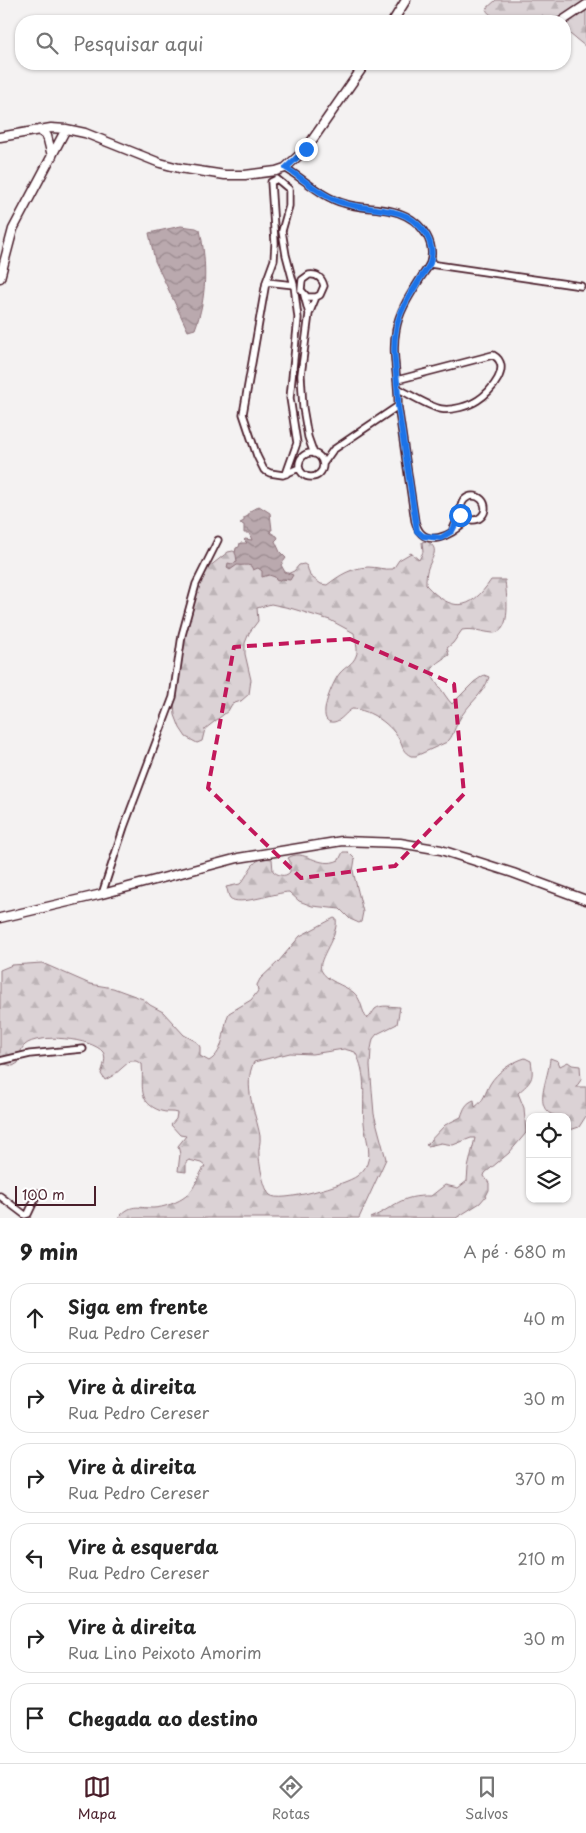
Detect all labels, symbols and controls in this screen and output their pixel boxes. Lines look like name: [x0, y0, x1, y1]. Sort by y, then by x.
search box: [15, 15, 571, 70]
icon: search: [33, 29, 61, 57]
text: Pesquisar aqui: [73, 29, 203, 57]
route end: [295, 138, 318, 161]
route start: [449, 504, 472, 527]
map controls: [526, 1113, 571, 1203]
button: locate: [526, 1113, 571, 1158]
button: layers: [526, 1158, 571, 1203]
scale bar: [15, 1183, 96, 1206]
text: 100 m: [22, 1184, 65, 1205]
text: 9 min: [20, 1235, 78, 1267]
text: A pé · 680 m: [464, 1239, 566, 1263]
text: Siga em frente: [68, 1292, 208, 1320]
icon: ahead: [21, 1304, 49, 1332]
text: 40 m: [523, 1306, 565, 1330]
text: Rua Pedro Cereser: [68, 1320, 209, 1344]
text: Vire à direita: [68, 1372, 196, 1400]
icon: right: [21, 1384, 49, 1412]
text: 30 m: [523, 1386, 565, 1410]
text: Rua Pedro Cereser: [68, 1400, 209, 1424]
text: Vire à direita: [68, 1452, 196, 1480]
icon: right: [21, 1464, 49, 1492]
text: 370 m: [515, 1466, 565, 1490]
text: Rua Pedro Cereser: [68, 1480, 209, 1504]
text: Vire à esquerda: [68, 1532, 219, 1560]
icon: left: [21, 1544, 49, 1572]
text: 210 m: [517, 1546, 565, 1570]
text: Rua Pedro Cereser: [68, 1560, 209, 1584]
text: Vire à direita: [68, 1612, 196, 1640]
icon: right: [21, 1624, 49, 1652]
text: 30 m: [523, 1626, 565, 1650]
text: Rua Lino Peixoto Amorim: [68, 1640, 262, 1664]
icon: arrive: [21, 1704, 49, 1732]
text: Chegada ao destino: [68, 1704, 258, 1732]
tab: Mapa: [78, 1773, 116, 1824]
tab: Rotas: [272, 1773, 310, 1824]
tab: Salvos: [465, 1773, 508, 1824]

